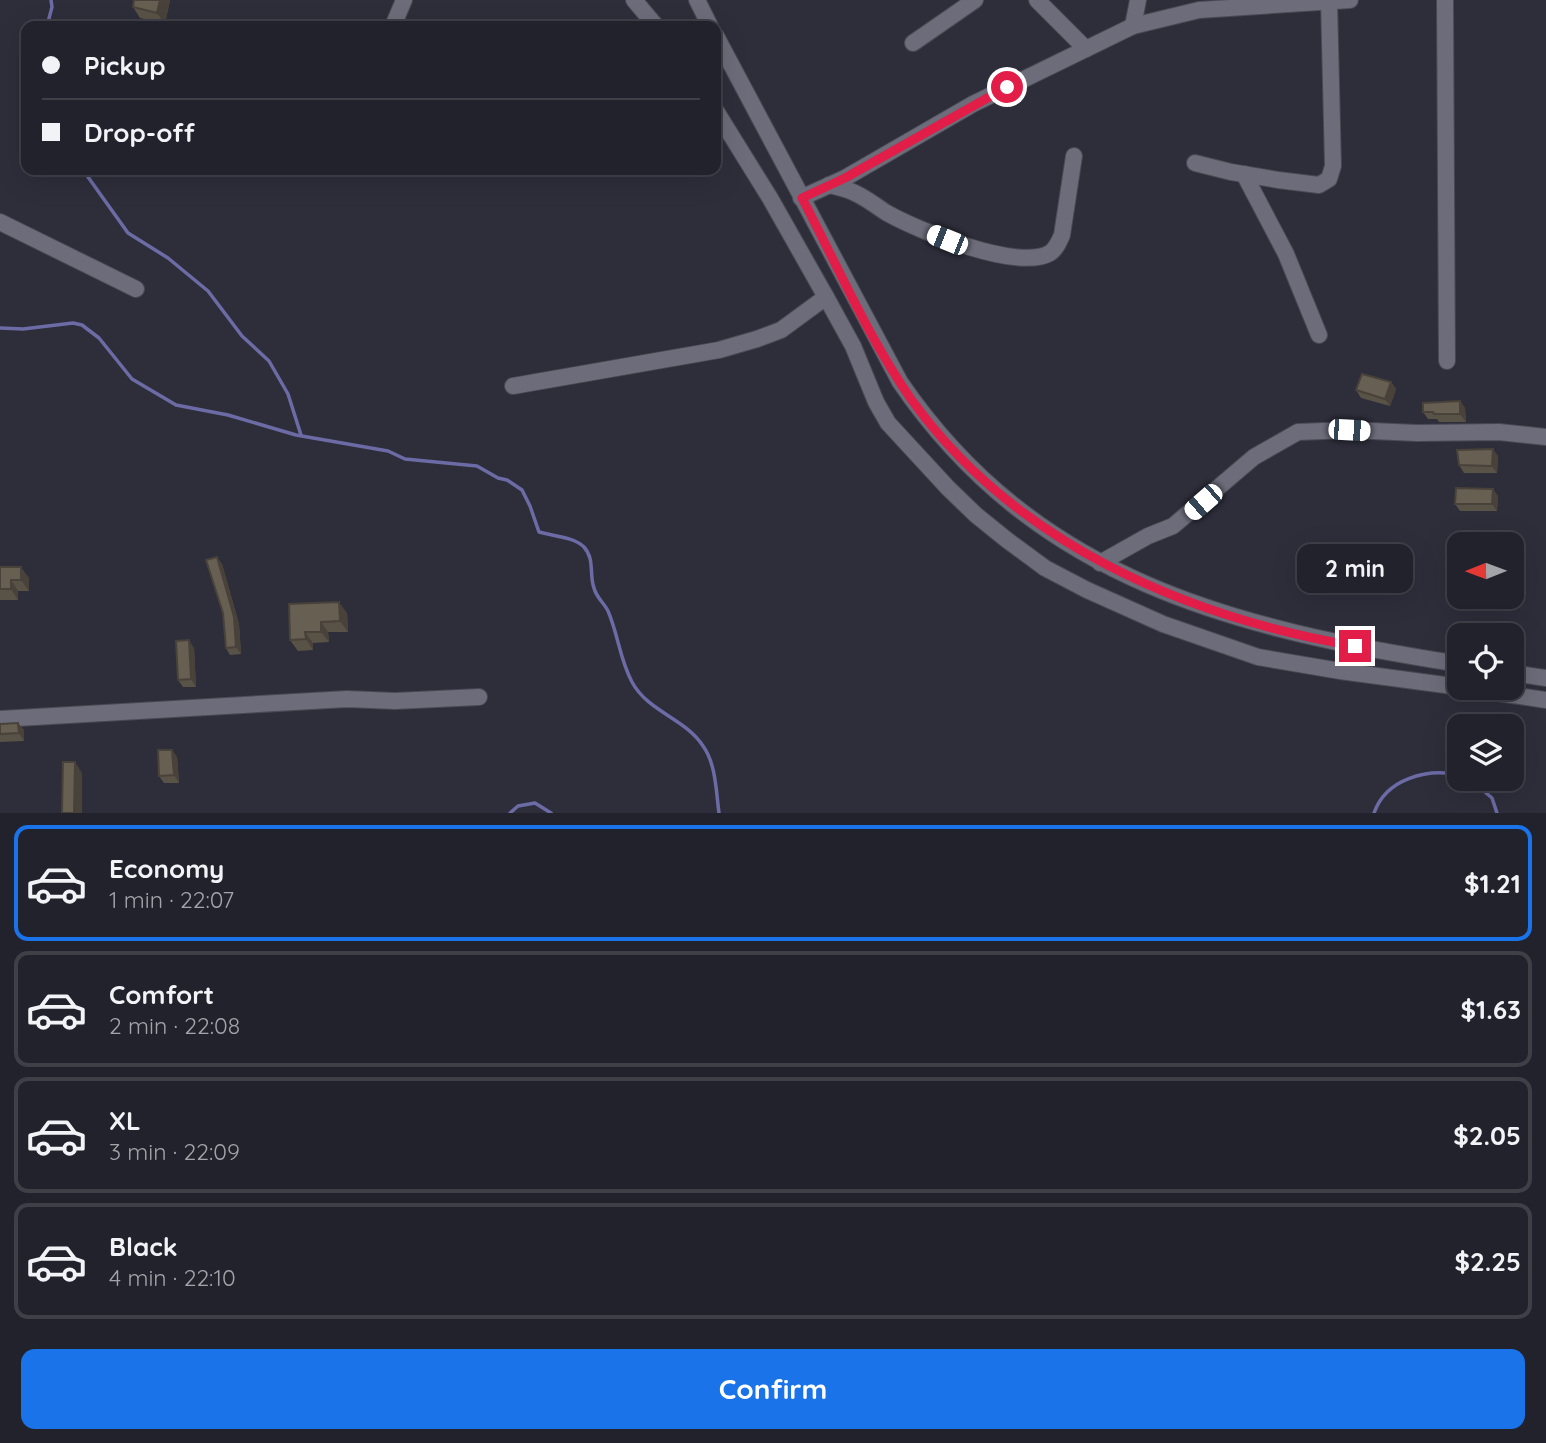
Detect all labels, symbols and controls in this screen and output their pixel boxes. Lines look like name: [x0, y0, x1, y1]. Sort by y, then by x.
text: Pickup: [84, 49, 166, 82]
route start: [991, 71, 1023, 103]
text: Drop-off: [84, 116, 195, 149]
car: [924, 222, 971, 258]
car: [1328, 418, 1371, 442]
car: [1181, 480, 1226, 524]
north arrow: [1447, 532, 1524, 609]
map controls: [1447, 532, 1524, 791]
callout: 2 min: [1297, 544, 1413, 594]
text: 2 min: [1325, 554, 1385, 583]
button: locate: [1447, 623, 1524, 700]
route end: [1339, 630, 1371, 662]
button: layers: [1447, 714, 1524, 791]
icon: car: [25, 852, 88, 915]
text: Economy: [109, 852, 224, 885]
text: $1.21: [1464, 867, 1521, 900]
text: 1 min · 22:07: [109, 885, 234, 914]
icon: car: [25, 978, 88, 1041]
text: Comfort: [109, 978, 214, 1011]
text: $1.63: [1461, 993, 1521, 1026]
text: 2 min · 22:08: [109, 1011, 240, 1040]
icon: car: [25, 1104, 88, 1167]
text: XL: [109, 1104, 141, 1137]
text: $2.05: [1453, 1119, 1521, 1152]
text: 3 min · 22:09: [109, 1137, 240, 1166]
icon: car: [25, 1230, 88, 1293]
text: Black: [109, 1230, 178, 1263]
text: $2.25: [1454, 1245, 1521, 1278]
text: 4 min · 22:10: [109, 1263, 236, 1292]
button: Confirm: [21, 1349, 1525, 1429]

